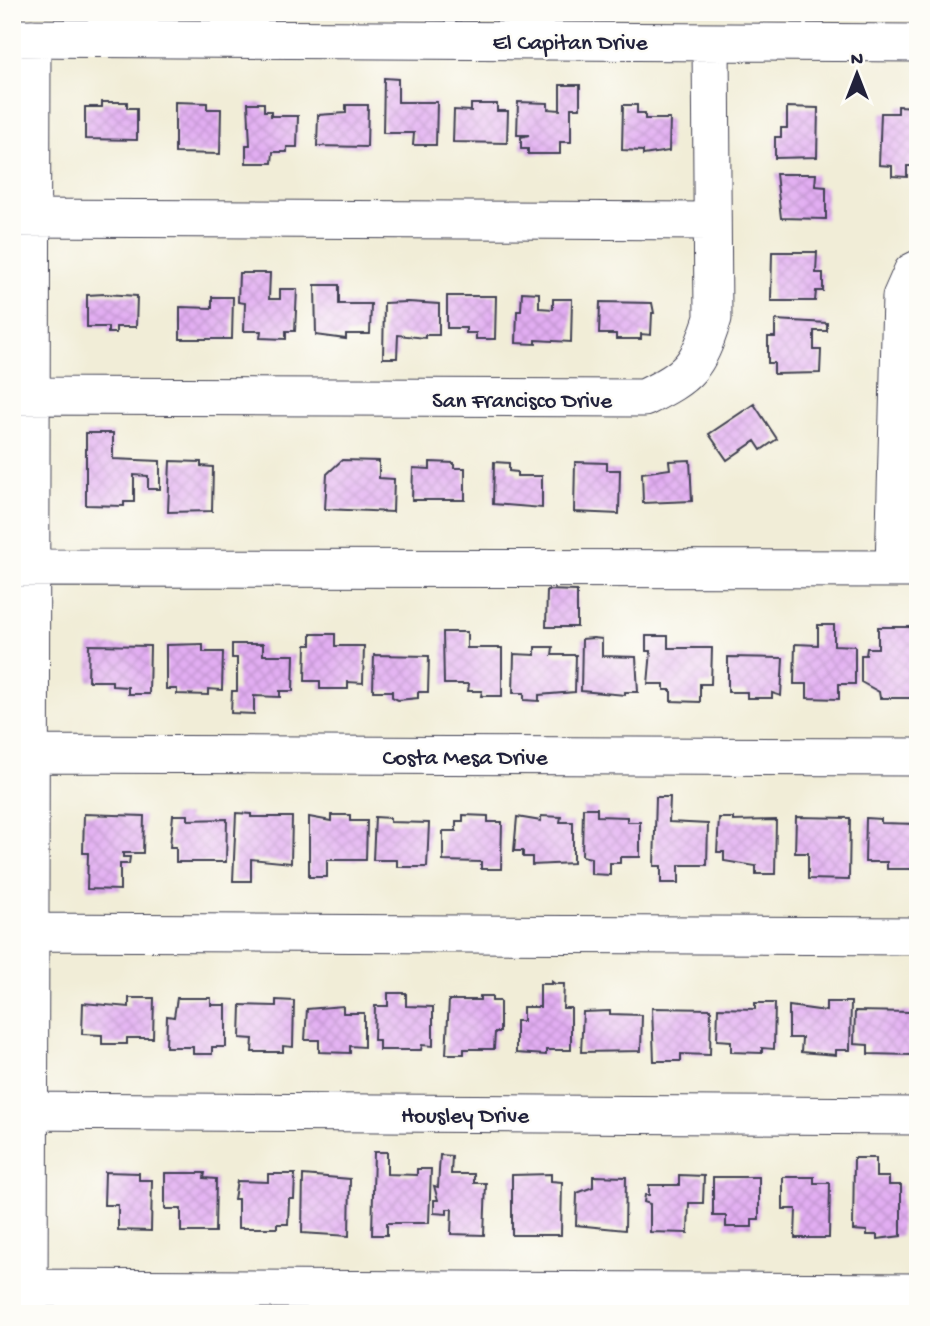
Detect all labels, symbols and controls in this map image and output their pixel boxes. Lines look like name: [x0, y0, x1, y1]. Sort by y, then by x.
street label: El Capitan Drive: [492, 31, 649, 58]
north arrow: [822, 38, 892, 108]
text: N: [851, 49, 863, 72]
street label: San Francisco Drive: [432, 389, 613, 416]
street label: Costa Mesa Drive: [382, 746, 549, 773]
street label: Housley Drive: [401, 1104, 530, 1131]

